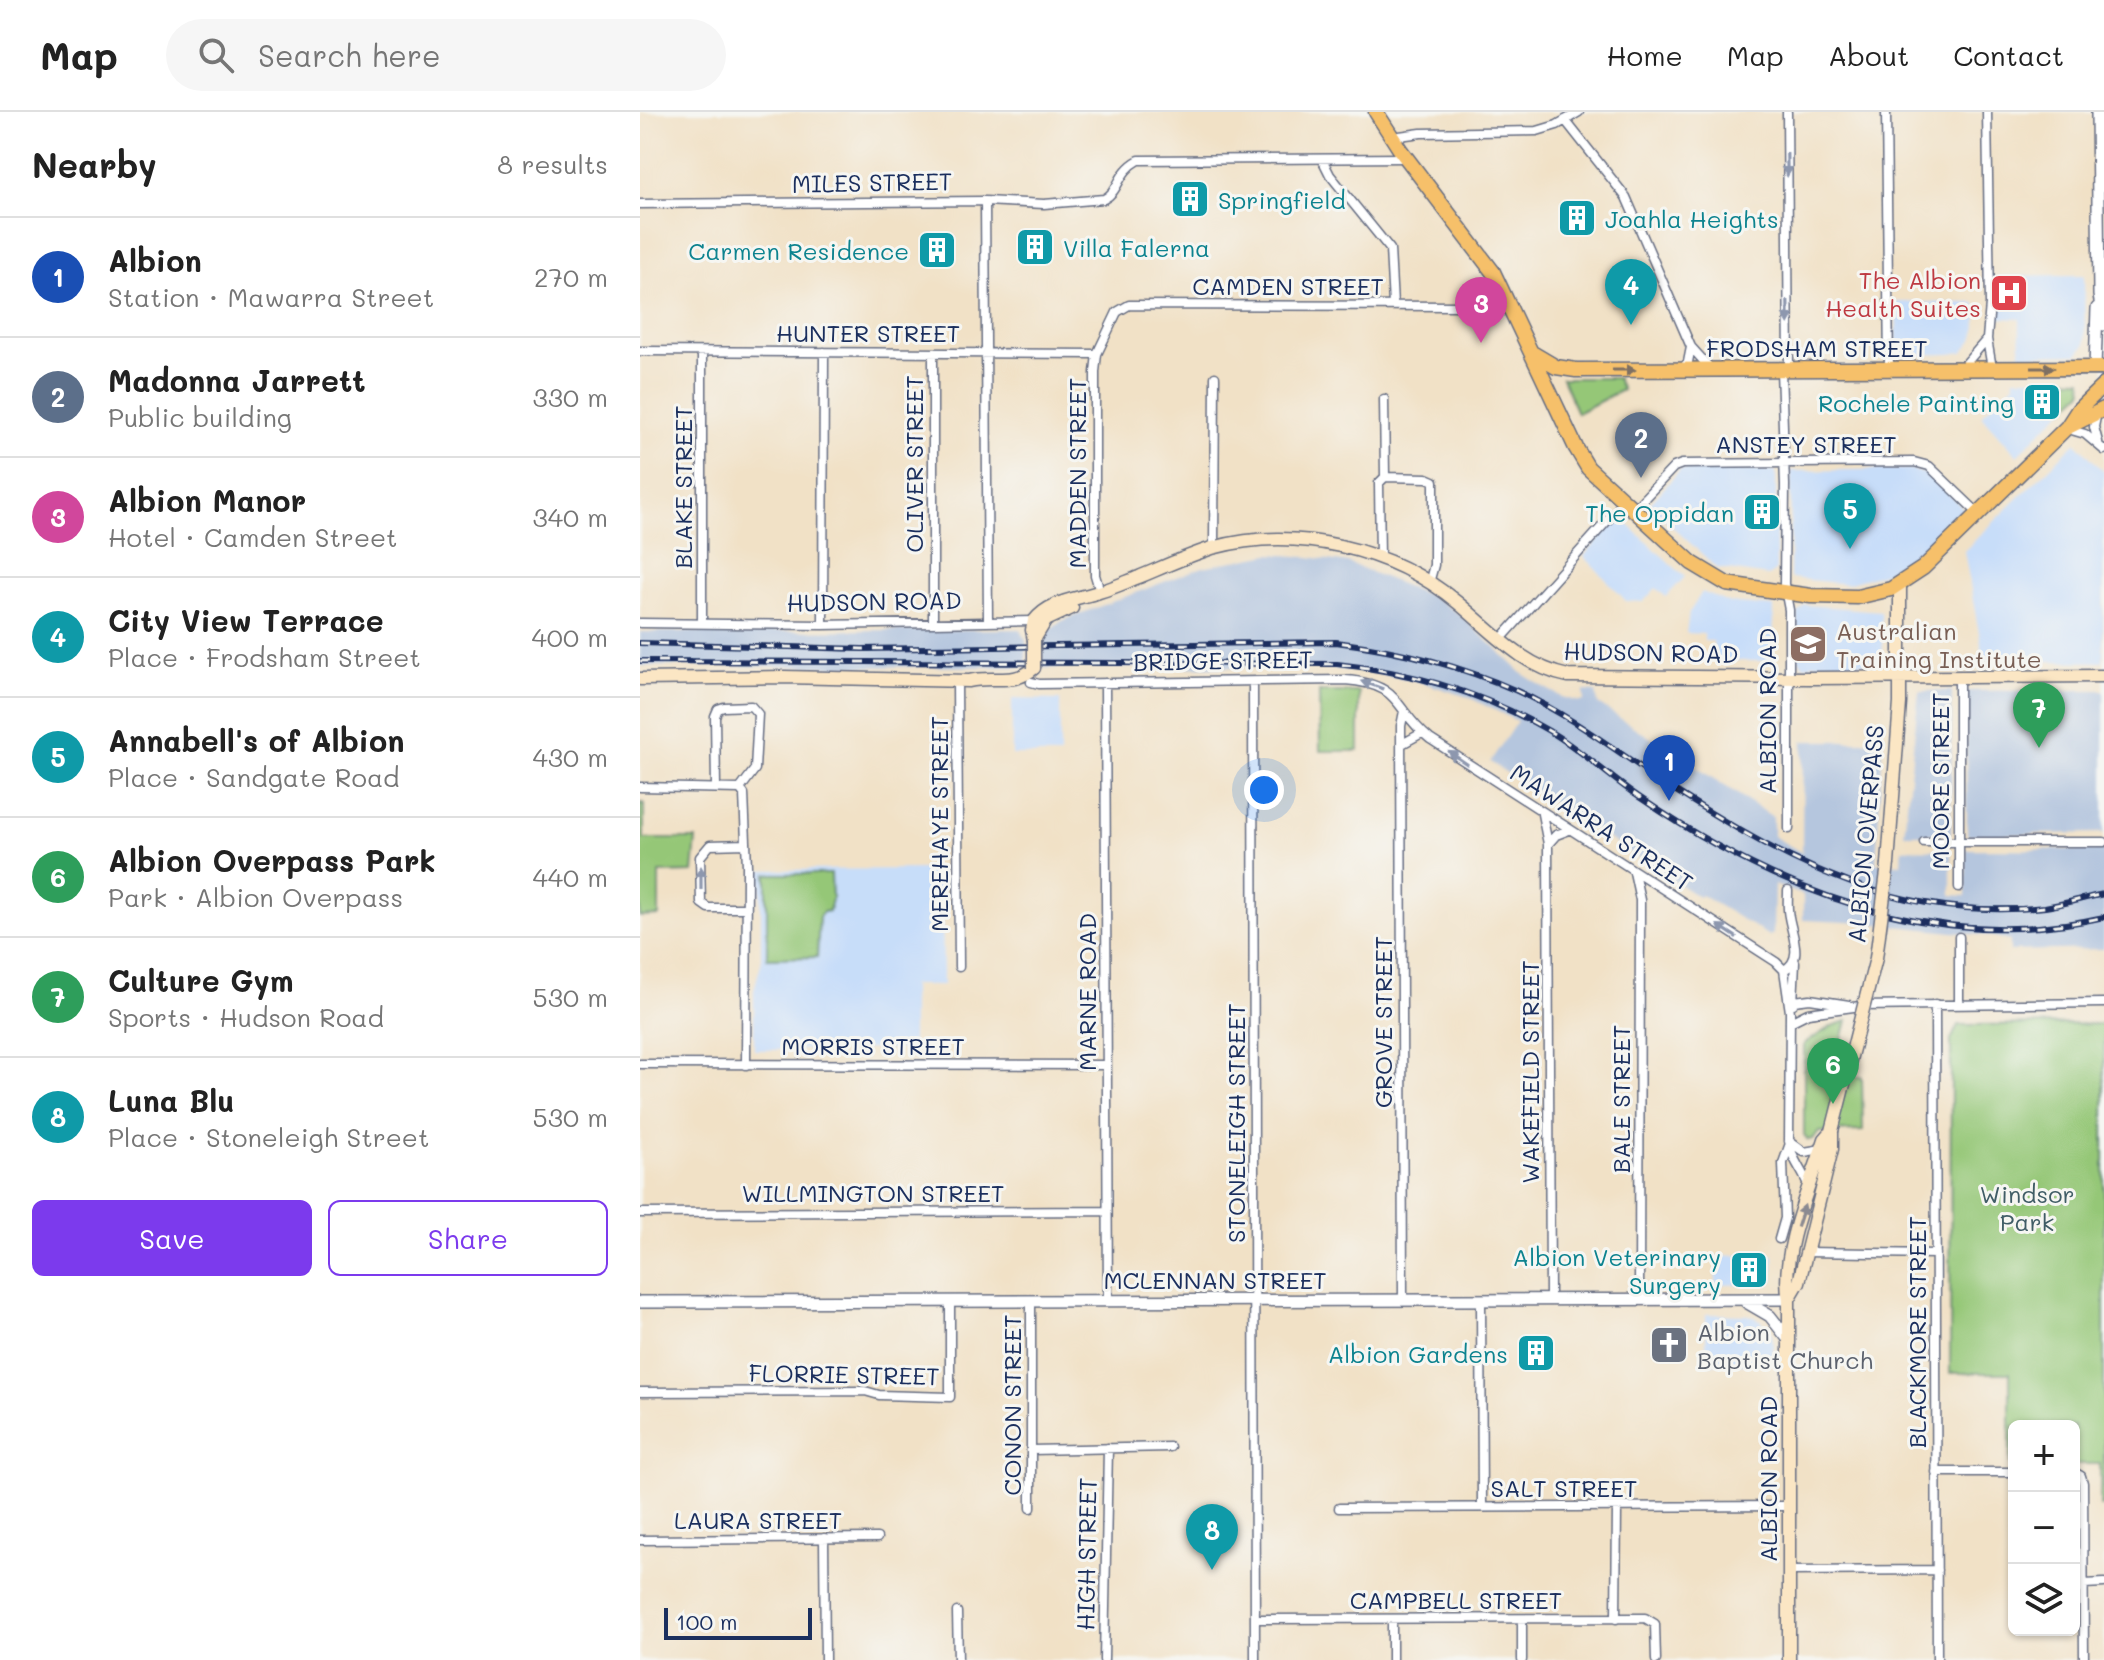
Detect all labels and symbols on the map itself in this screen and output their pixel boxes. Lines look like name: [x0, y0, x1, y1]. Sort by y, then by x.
one-way arrow: [1781, 153, 1793, 178]
street label: MILES STREET: [792, 165, 952, 199]
building icon: Springfield: [1169, 178, 1211, 220]
place label: Springfield: [1218, 184, 1346, 215]
building icon: Joahla Heights: [1556, 197, 1598, 239]
place label: Joahla Heights: [1605, 203, 1779, 234]
building icon: Villa Falerna: [1014, 226, 1056, 268]
building icon: Carmen Residence: [916, 229, 958, 271]
place label: Villa Falerna: [1063, 232, 1210, 263]
place label: Carmen Residence: [688, 235, 909, 266]
pin: 4: [1605, 259, 1657, 325]
place label: The Albion Health Suites: [1825, 264, 1981, 323]
street label: CAMDEN STREET: [1192, 270, 1384, 301]
hospital icon: The Albion Health Suites: [1988, 272, 2030, 314]
pin: 3: [1455, 277, 1507, 343]
one-way arrow: [1782, 300, 1795, 325]
street label: HUNTER STREET: [776, 317, 960, 348]
street label: FRODSHAM STREET: [1706, 332, 1928, 363]
one-way arrow: [2031, 362, 2056, 374]
one-way arrow: [1612, 364, 1637, 376]
street label: OLIVER STREET: [898, 375, 929, 553]
street label: MADDEN STREET: [1061, 378, 1092, 569]
building icon: Rochele Painting: [2021, 381, 2063, 423]
place label: Rochele Painting: [1818, 387, 2014, 418]
street label: BLAKE STREET: [667, 405, 698, 569]
pin: 2: [1615, 412, 1667, 478]
street label: ANSTEY STREET: [1715, 428, 1897, 459]
pin: 5: [1824, 483, 1876, 549]
building icon: The Oppidan: [1741, 491, 1783, 533]
place label: The Oppidan: [1585, 497, 1734, 528]
street label: HUDSON ROAD: [786, 584, 962, 618]
place label: Australian Training Institute: [1836, 615, 2042, 674]
school or university icon: Australian Training Institute: [1787, 623, 1829, 665]
street label: ALBION ROAD: [1751, 628, 1782, 794]
street label: HUDSON ROAD: [1563, 635, 1739, 669]
street label: BRIDGE STREET: [1133, 643, 1313, 677]
one-way arrow: [1360, 679, 1384, 691]
pin: 7: [2013, 682, 2065, 748]
street label: MOORE STREET: [1924, 692, 1955, 870]
street label: MEREHAYE STREET: [923, 716, 954, 932]
street label: ALBION OVERPASS: [1840, 724, 1890, 944]
pin: 1: [1643, 735, 1695, 801]
one-way arrow: [1448, 751, 1469, 766]
street label: MAWARRA STREET: [1505, 756, 1699, 898]
your location: [1244, 770, 1284, 810]
one-way arrow: [695, 865, 707, 890]
street label: MARNE ROAD: [1071, 913, 1102, 1071]
one-way arrow: [1716, 923, 1737, 938]
street label: GROVE STREET: [1367, 936, 1398, 1108]
street label: WAKEFIELD STREET: [1514, 960, 1545, 1184]
street label: STONELEIGH STREET: [1220, 1003, 1251, 1243]
street label: BALE STREET: [1605, 1025, 1636, 1173]
street label: MORRIS STREET: [781, 1030, 965, 1061]
pin: 6: [1807, 1038, 1859, 1104]
street label: WILLMINGTON STREET: [742, 1177, 1004, 1208]
park label: Windsor Park: [1980, 1178, 2074, 1237]
one-way arrow: [1795, 1204, 1807, 1228]
street label: BLACKMORE STREET: [1901, 1216, 1932, 1448]
place label: Albion Veterinary Surgery: [1513, 1241, 1721, 1300]
building icon: Albion Veterinary Surgery: [1728, 1249, 1770, 1291]
street label: MCLENNAN STREET: [1103, 1264, 1327, 1295]
street label: CONON STREET: [996, 1314, 1027, 1496]
place label: Albion Baptist Church: [1697, 1316, 1873, 1375]
church icon: Albion Baptist Church: [1648, 1324, 1690, 1366]
building icon: Albion Gardens: [1515, 1332, 1557, 1374]
place label: Albion Gardens: [1328, 1338, 1508, 1369]
street label: FLORRIE STREET: [748, 1357, 940, 1391]
street label: ALBION ROAD: [1752, 1396, 1783, 1562]
street label: SALT STREET: [1491, 1472, 1637, 1503]
street label: HIGH STREET: [1069, 1477, 1103, 1631]
street label: LAURA STREET: [674, 1504, 842, 1535]
pin: 8: [1186, 1504, 1238, 1570]
street label: CAMPBELL STREET: [1350, 1584, 1562, 1615]
scale bar: [664, 1604, 812, 1640]

